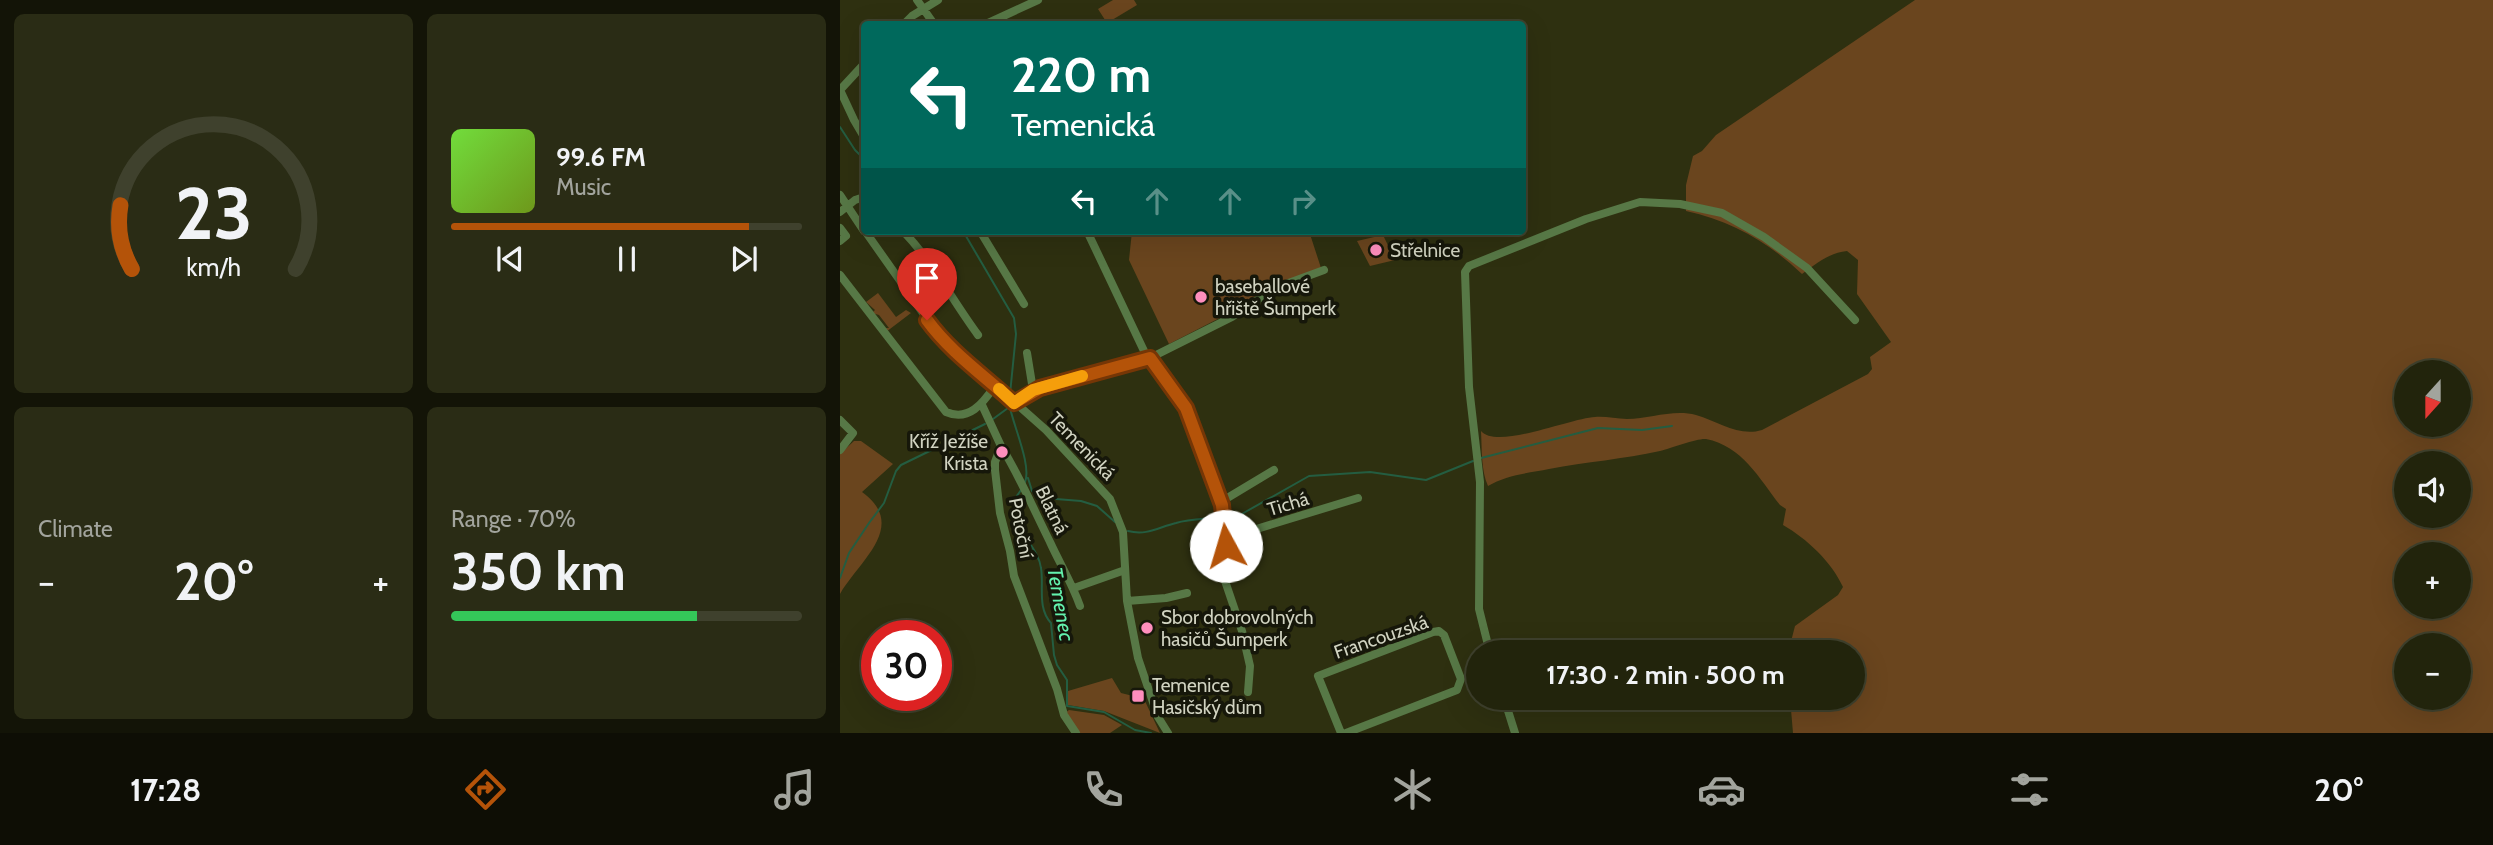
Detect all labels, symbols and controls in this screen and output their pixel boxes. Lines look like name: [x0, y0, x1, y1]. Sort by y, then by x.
text: 220 m: [1011, 45, 1151, 104]
icon: left: [896, 49, 987, 140]
text: Temenická: [1011, 105, 1155, 144]
text: 99.6 FM: [556, 141, 646, 173]
text: 23: [175, 170, 252, 258]
text: Music: [556, 173, 611, 201]
icon: left: [1065, 182, 1103, 220]
icon: ahead: [1138, 182, 1176, 220]
icon: ahead: [1211, 182, 1249, 220]
icon: right: [1284, 182, 1322, 220]
place label: Střelnice: [1390, 239, 1461, 262]
icon: previous: [491, 240, 529, 278]
icon: pause: [608, 240, 646, 278]
icon: next: [725, 240, 763, 278]
marker: Střelnice: [1368, 242, 1384, 258]
pin: [897, 248, 957, 320]
text: km/h: [186, 252, 241, 282]
icon: arrive: [908, 259, 946, 297]
place label: baseballové hřiště Šumperk: [1215, 275, 1337, 320]
marker: baseballové hřiště Šumperk: [1193, 289, 1209, 305]
north arrow: [2394, 360, 2471, 438]
map controls: [2394, 360, 2471, 710]
street label: Temenická: [1044, 407, 1120, 485]
place label: Kříž Ježíše Krista: [909, 430, 988, 475]
marker: Kříž Ježíše Krista: [994, 444, 1010, 460]
button: sound: [2394, 451, 2471, 528]
street label: Blatná: [1031, 482, 1073, 538]
street label: Tichá: [1265, 487, 1311, 521]
street label: Potoční: [1004, 496, 1038, 560]
text: Range · 70%: [451, 505, 576, 533]
position arrow: [1189, 509, 1263, 583]
text: Climate: [38, 515, 113, 543]
text: 350 km: [451, 540, 626, 603]
button: +: [2394, 542, 2471, 619]
text: 20°: [174, 550, 253, 613]
text: −: [38, 558, 55, 605]
text: +: [372, 558, 389, 605]
water label: Temenec: [1042, 565, 1080, 643]
place label: Sbor dobrovolných hasičů Šumperk: [1161, 606, 1314, 651]
street label: Francouzská: [1331, 610, 1431, 664]
speed limit sign: 30: [861, 620, 952, 711]
marker: Sbor dobrovolných hasičů Šumperk: [1139, 620, 1155, 636]
button: −: [2394, 633, 2471, 710]
text: 17:30 · 2 min · 500 m: [1546, 659, 1785, 691]
place label: Temenice Hasičský dům: [1152, 674, 1262, 719]
marker: Temenice Hasičský dům: [1130, 688, 1146, 704]
icon: directions: [461, 765, 510, 814]
icon: music: [770, 765, 819, 814]
icon: phone: [1079, 765, 1128, 814]
icon: climate: [1388, 765, 1437, 814]
icon: car: [1697, 765, 1746, 814]
icon: filters: [2005, 765, 2054, 814]
text: 17:28: [130, 770, 201, 809]
text: 20°: [2314, 770, 2363, 809]

